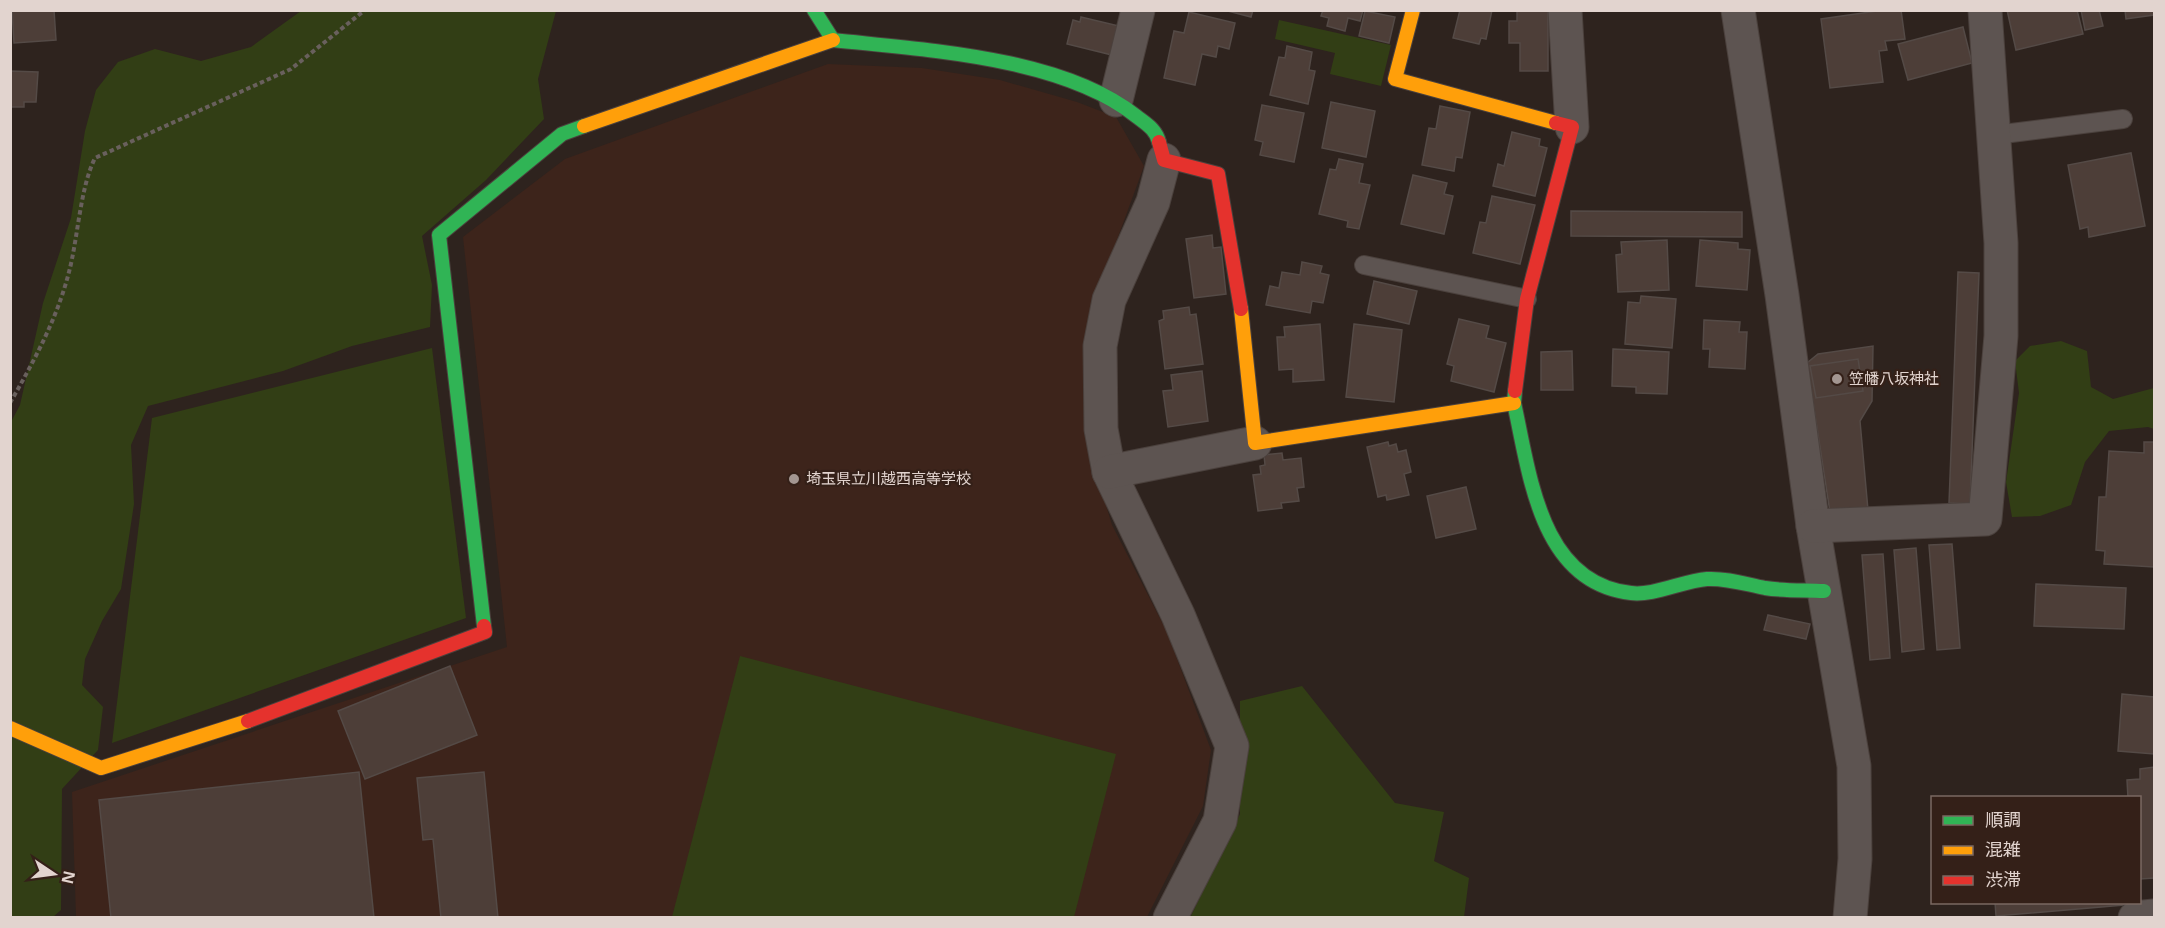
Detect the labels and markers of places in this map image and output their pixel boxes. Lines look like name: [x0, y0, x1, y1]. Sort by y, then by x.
place label: 笠幡八坂神社: [1849, 368, 1939, 388]
marker: 笠幡八坂神社: [1830, 372, 1844, 386]
place label: 埼玉県立川越西高等学校: [806, 468, 971, 488]
marker: 埼玉県立川越西高等学校: [787, 472, 801, 486]

